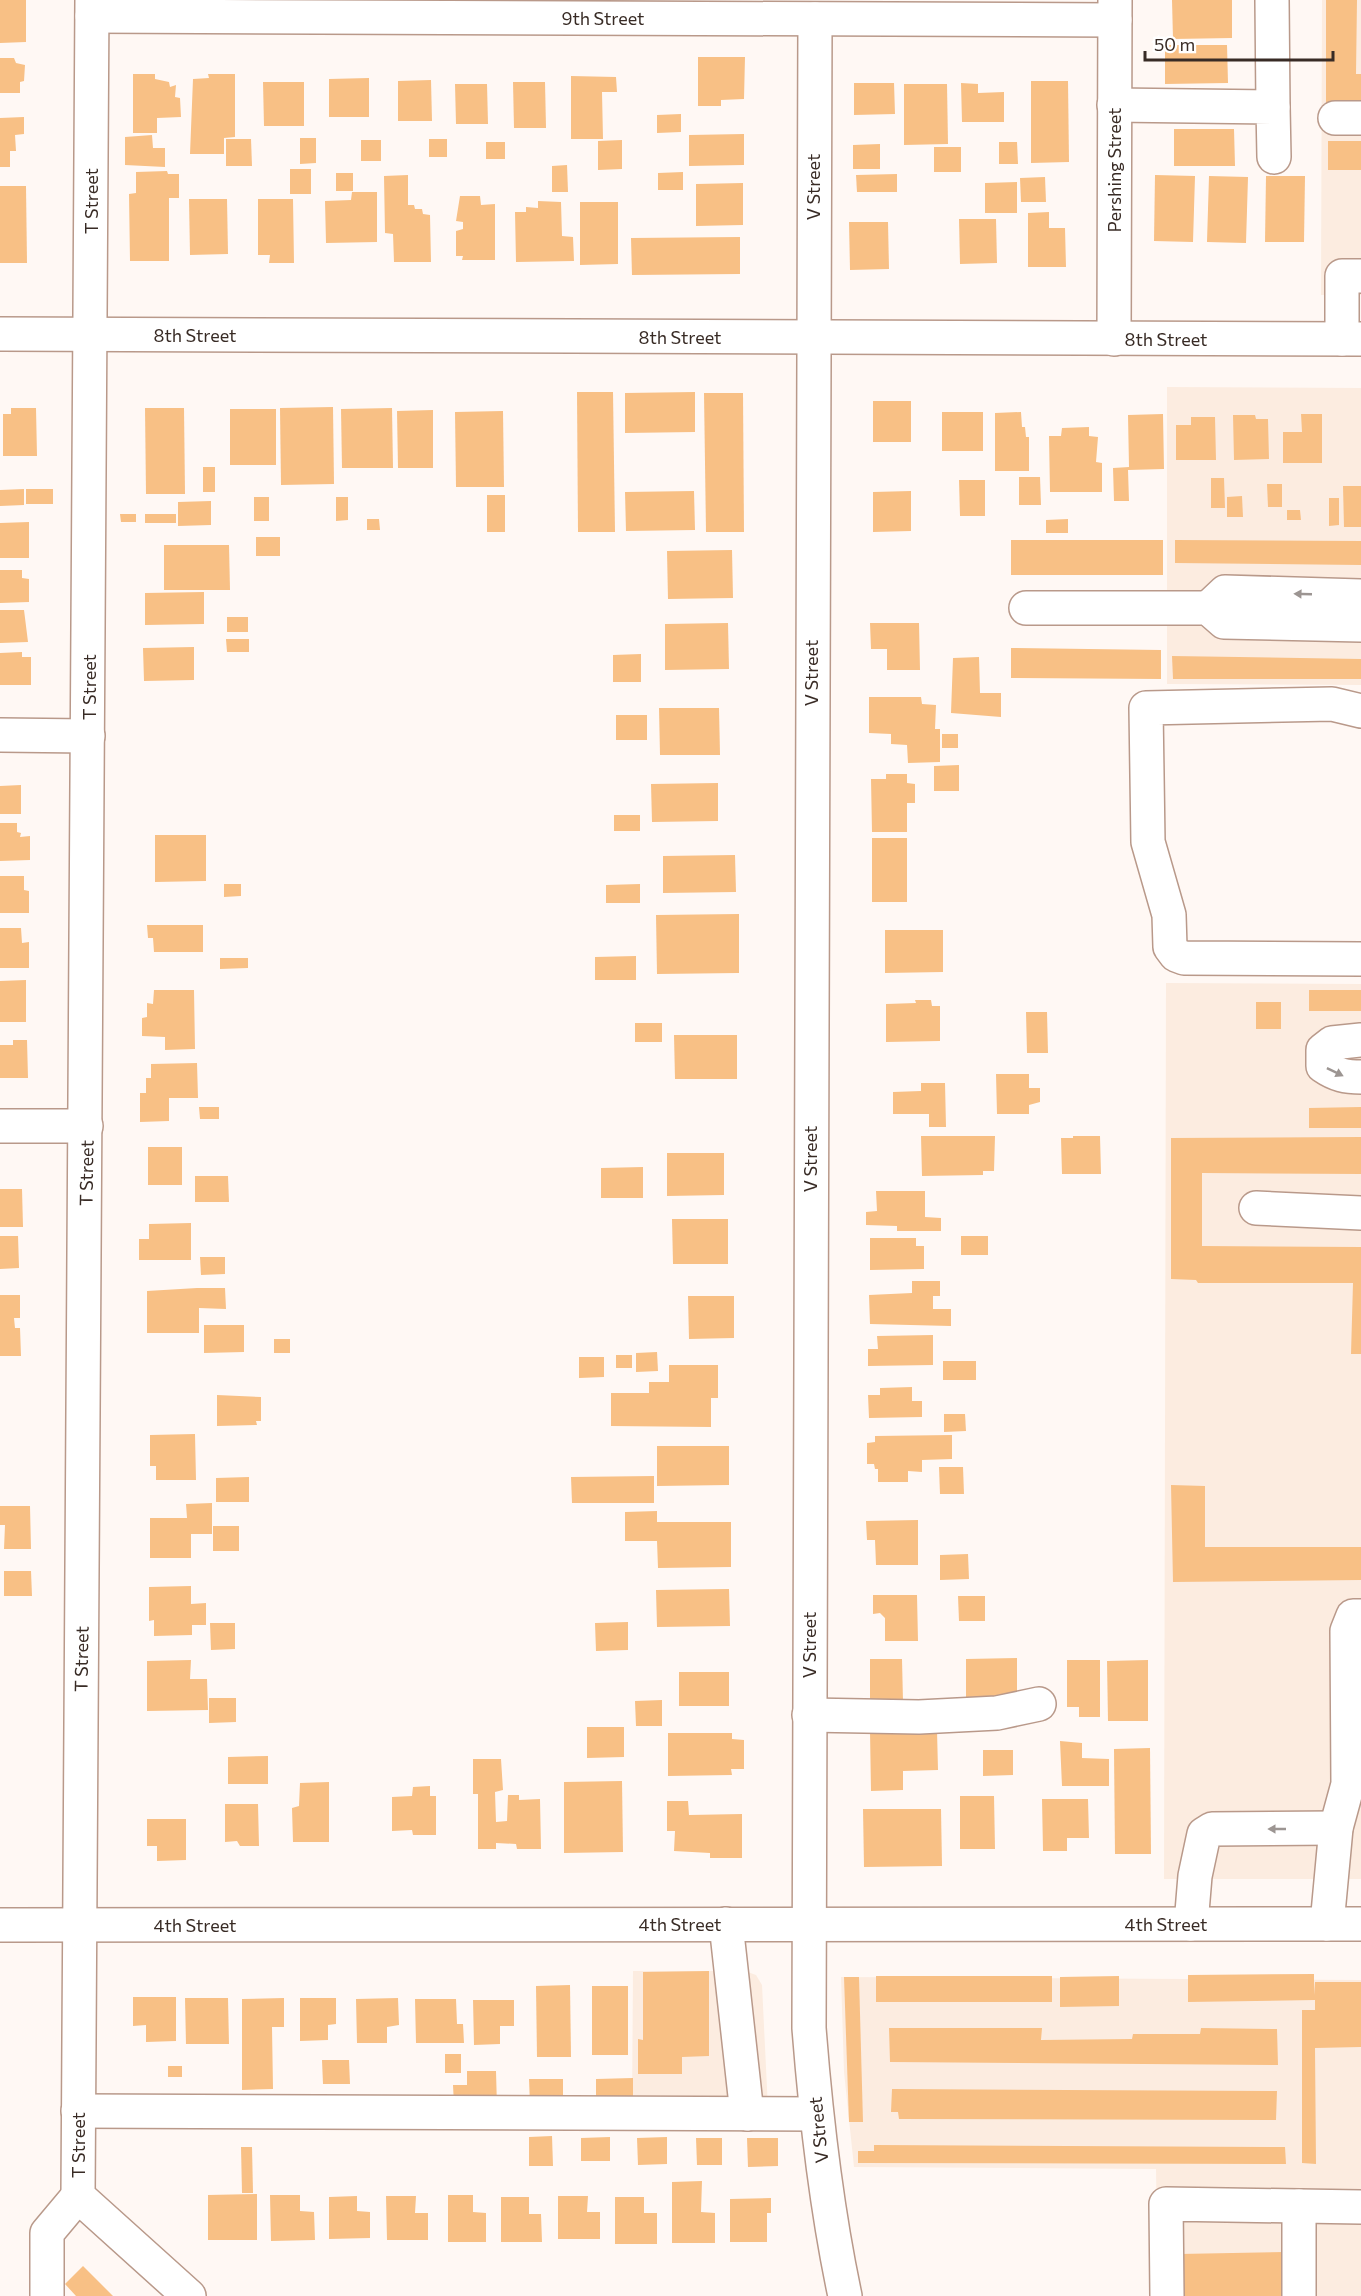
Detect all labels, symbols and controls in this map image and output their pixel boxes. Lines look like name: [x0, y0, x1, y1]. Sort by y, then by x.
street label: 9th Street: [562, 7, 644, 29]
scale bar: [1145, 24, 1332, 62]
text: 50 m: [1154, 33, 1195, 55]
street label: Pershing Street: [1103, 108, 1125, 232]
street label: V Street: [802, 154, 824, 220]
street label: T Street: [80, 168, 102, 234]
street label: 8th Street: [154, 324, 236, 346]
street label: 8th Street: [639, 326, 721, 348]
street label: 8th Street: [1125, 328, 1207, 350]
one-way arrow: [1293, 589, 1312, 599]
street label: V Street: [800, 640, 822, 706]
street label: T Street: [78, 654, 100, 720]
one-way arrow: [1326, 1068, 1343, 1077]
street label: V Street: [799, 1126, 821, 1192]
street label: T Street: [74, 1140, 98, 1206]
street label: V Street: [798, 1612, 820, 1678]
street label: T Street: [69, 1626, 93, 1692]
one-way arrow: [1268, 1824, 1287, 1833]
street label: 4th Street: [639, 1913, 721, 1935]
street label: 4th Street: [1125, 1913, 1207, 1935]
street label: 4th Street: [154, 1914, 236, 1936]
street label: V Street: [804, 2096, 832, 2164]
street label: T Street: [67, 2112, 89, 2178]

